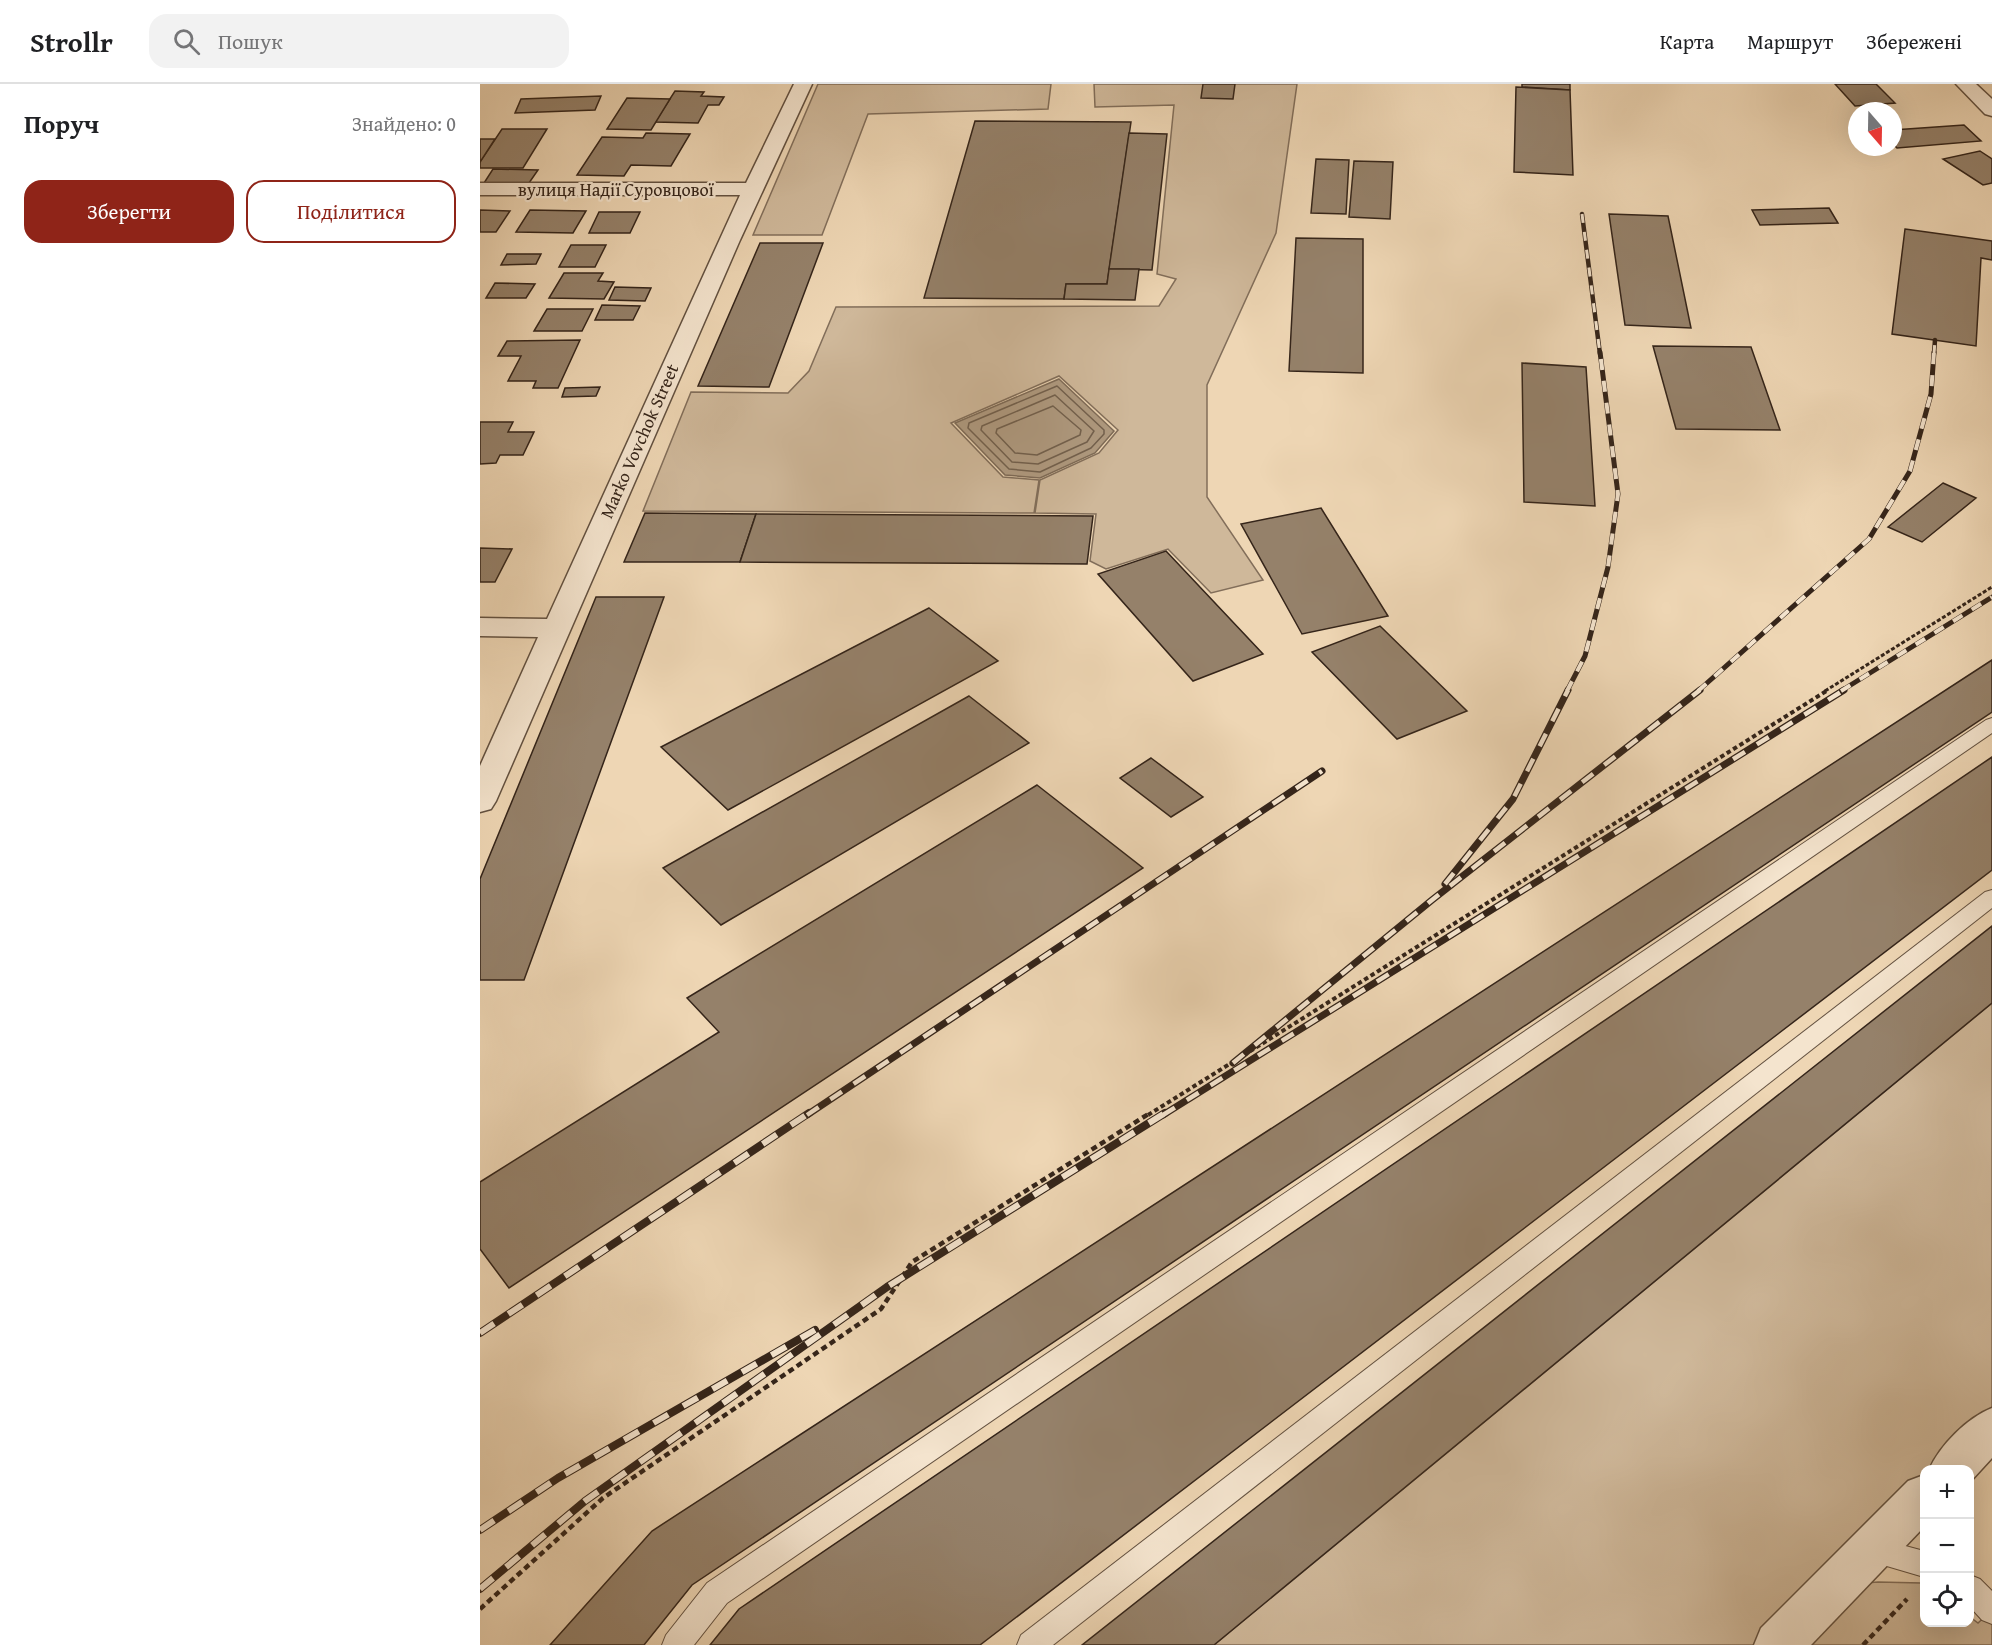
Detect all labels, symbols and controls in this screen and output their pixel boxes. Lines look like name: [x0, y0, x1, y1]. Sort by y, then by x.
search box: [149, 14, 569, 68]
text: Strollr: [30, 21, 113, 62]
icon: search: [170, 25, 203, 58]
text: Пошук: [218, 25, 283, 57]
text: Карта: [1660, 26, 1714, 57]
text: Маршрут: [1747, 26, 1833, 57]
text: Збережені: [1866, 26, 1962, 57]
north arrow: [1848, 102, 1902, 156]
text: Поруч: [24, 104, 99, 143]
text: Знайдено: 0: [352, 109, 456, 138]
street label: вулиця Надії Суровцової: [518, 176, 715, 203]
button: Зберегти: [24, 180, 234, 243]
button: Поділитися: [246, 180, 456, 243]
street label: Marko Vovchok Street: [593, 359, 686, 523]
map controls: [1920, 1465, 1974, 1627]
button: +: [1920, 1465, 1974, 1519]
button: −: [1920, 1519, 1974, 1573]
button: locate: [1920, 1573, 1974, 1627]

